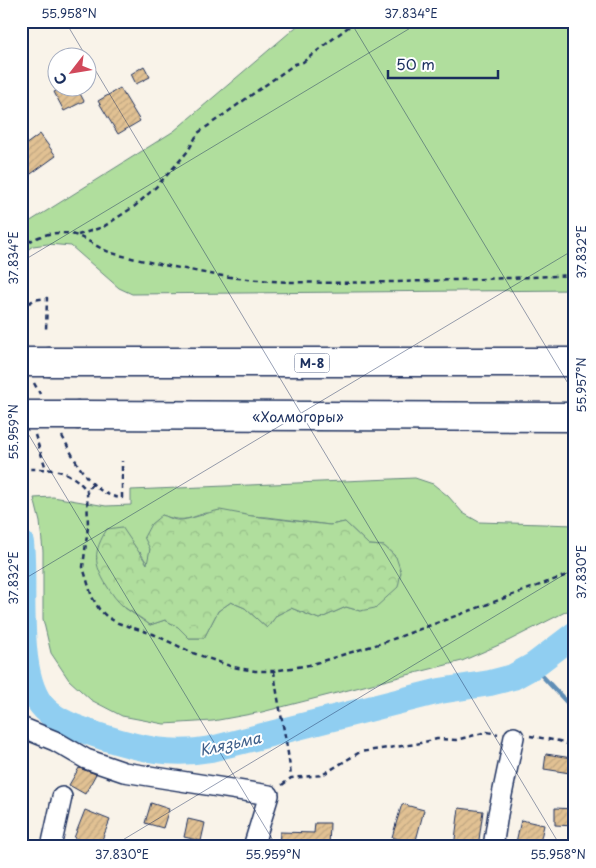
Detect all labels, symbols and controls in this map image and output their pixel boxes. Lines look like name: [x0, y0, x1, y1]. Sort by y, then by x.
text: 55.958°N: [41, 4, 97, 22]
text: 37.834°E: [384, 4, 438, 22]
north arrow: [48, 48, 98, 98]
scale bar: [388, 48, 498, 80]
text: 50 m: [396, 52, 435, 75]
text: С: [49, 69, 72, 89]
text: 37.832°E: [572, 225, 590, 279]
text: 37.834°E: [4, 231, 22, 285]
road number: М-8: [294, 353, 330, 372]
text: 55.957°N: [572, 357, 590, 413]
text: 55.959°N: [4, 404, 22, 460]
street label: «Холмогоры»: [252, 406, 344, 427]
text: 37.830°E: [572, 545, 590, 599]
text: 37.832°E: [4, 551, 22, 605]
water label: Клязьма: [197, 725, 264, 761]
text: 37.830°E: [95, 845, 149, 863]
text: 55.959°N: [245, 845, 301, 863]
text: 55.958°N: [530, 845, 586, 863]

